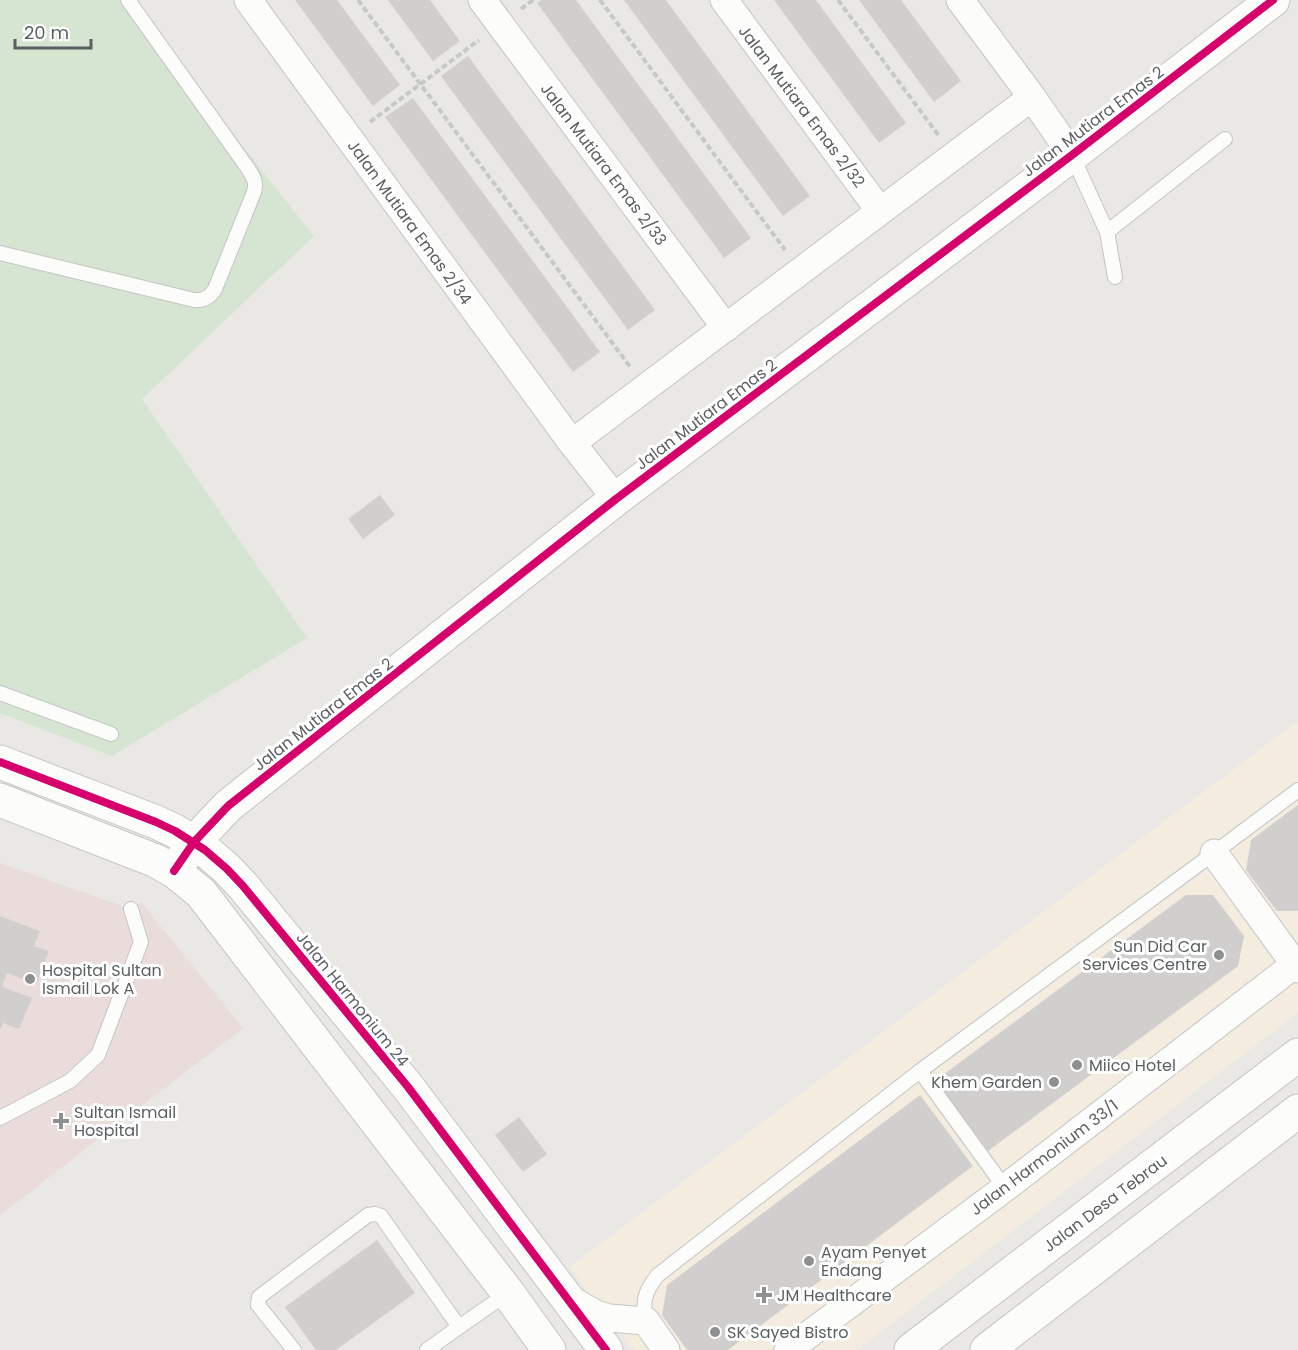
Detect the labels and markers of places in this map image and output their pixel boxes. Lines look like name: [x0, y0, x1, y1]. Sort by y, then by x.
place label: Sun Did Car Services Centre: [1082, 935, 1207, 976]
marker: Sun Did Car Services Centre: [1212, 948, 1226, 962]
place label: Hospital Sultan Ismail Lok A: [42, 959, 162, 1000]
marker: Hospital Sultan Ismail Lok A: [23, 972, 37, 986]
place label: Miico Hotel: [1089, 1054, 1176, 1077]
marker: Miico Hotel: [1070, 1058, 1084, 1072]
place label: Khem Garden: [931, 1071, 1042, 1094]
marker: Khem Garden: [1047, 1075, 1061, 1089]
place label: Sultan Ismail Hospital: [74, 1101, 176, 1142]
marker: Sultan Ismail Hospital: [52, 1112, 70, 1130]
place label: Ayam Penyet Endang: [821, 1241, 927, 1282]
marker: Ayam Penyet Endang: [802, 1254, 816, 1268]
place label: JM Healthcare: [777, 1284, 892, 1307]
marker: JM Healthcare: [755, 1286, 773, 1304]
place label: SK Sayed Bistro: [727, 1321, 849, 1344]
marker: SK Sayed Bistro: [708, 1325, 722, 1339]

